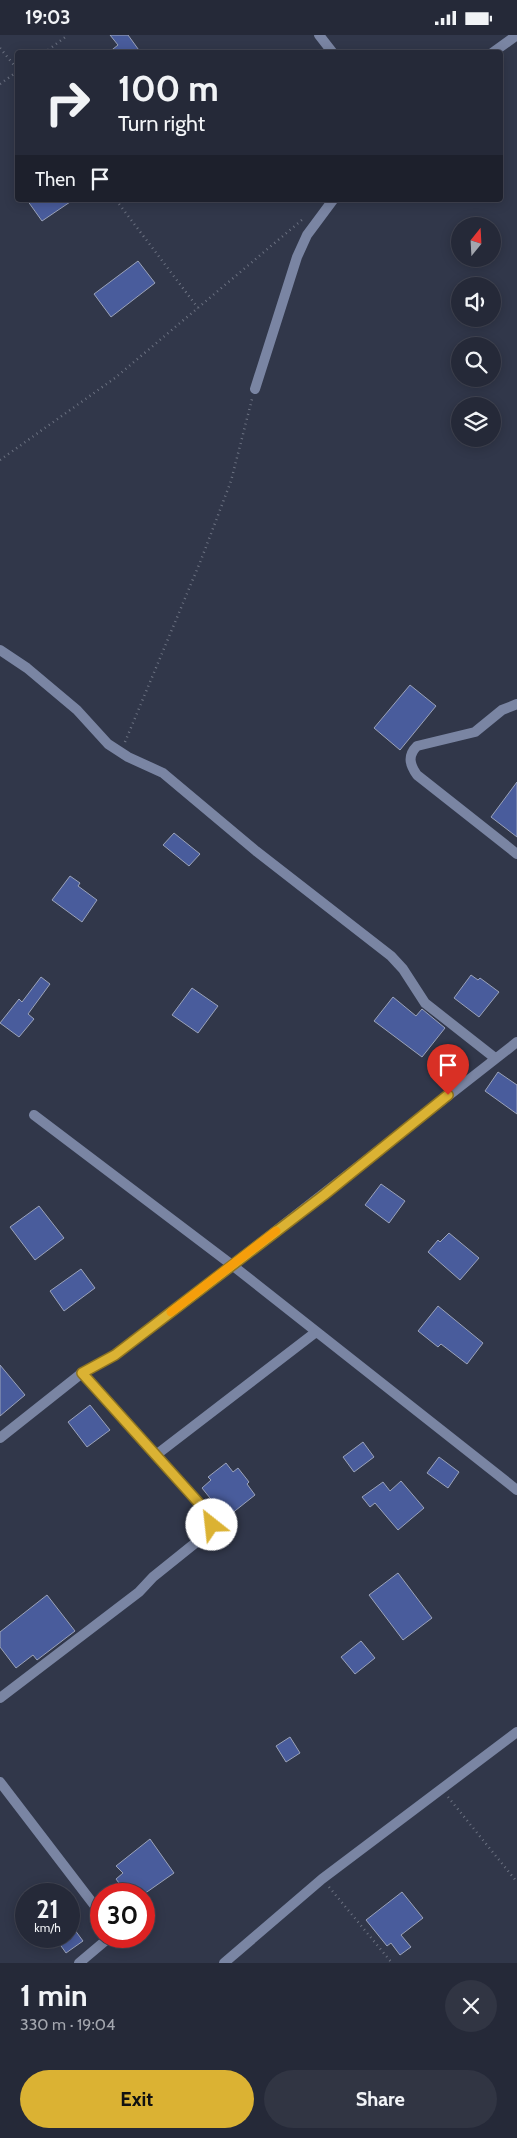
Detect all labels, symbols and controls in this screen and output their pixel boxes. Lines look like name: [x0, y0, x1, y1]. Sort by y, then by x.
text: 19:03: [25, 6, 71, 29]
text: 100 m: [118, 67, 219, 110]
icon: right: [35, 70, 100, 135]
text: Turn right: [118, 110, 205, 137]
icon: arrive: [86, 165, 114, 193]
text: Then: [35, 168, 76, 191]
north arrow: [451, 217, 501, 267]
map controls: [451, 217, 501, 447]
button: sound: [451, 277, 501, 327]
button: search: [451, 337, 501, 387]
button: layers: [451, 397, 501, 447]
pin: [427, 1044, 469, 1095]
icon: arrive: [434, 1051, 462, 1079]
position arrow: [185, 1498, 237, 1550]
speed limit sign: 30: [90, 1883, 155, 1948]
text: 21: [36, 1894, 59, 1924]
text: km/h: [34, 1920, 61, 1935]
text: 1 min: [20, 1977, 88, 2014]
button: close: [445, 1980, 497, 2032]
text: 330 m · 19:04: [20, 2015, 115, 2034]
button: Exit: [20, 2070, 254, 2128]
button: Share: [264, 2070, 497, 2128]

